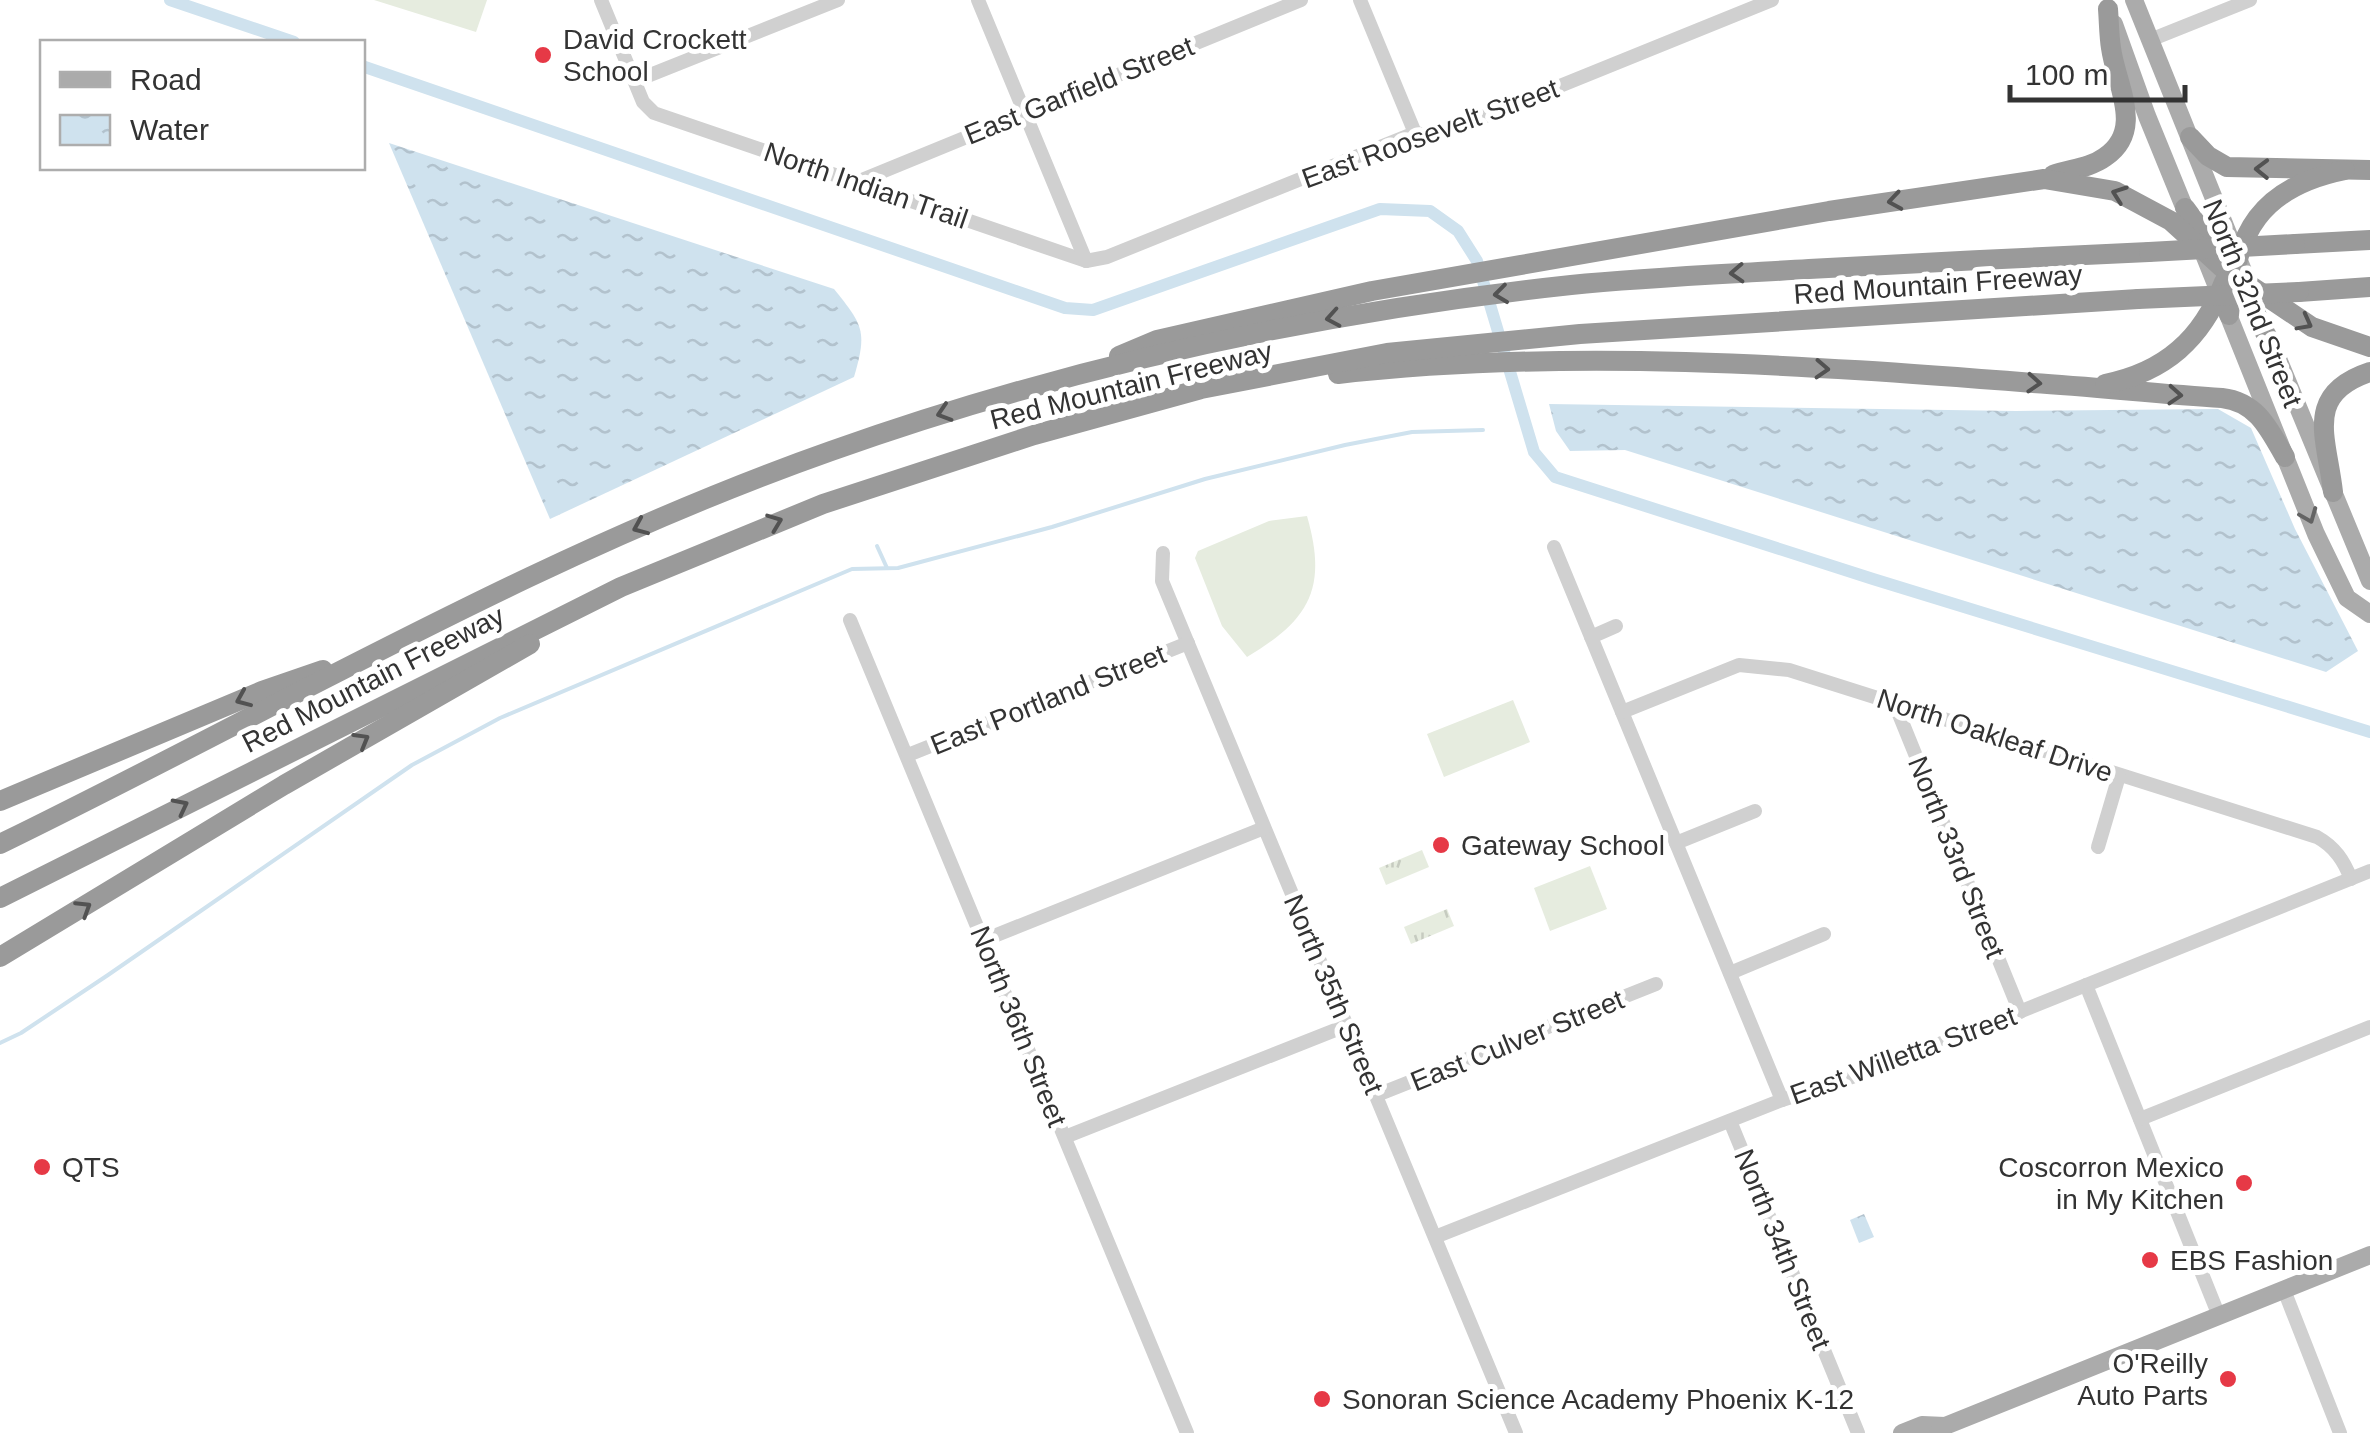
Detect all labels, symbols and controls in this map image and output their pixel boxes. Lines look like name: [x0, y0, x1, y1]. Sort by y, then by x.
place label: David Crockett School: [563, 24, 747, 87]
street label: East Garfield Street: [960, 30, 1198, 151]
legend: [40, 40, 365, 170]
scale bar: [2010, 40, 2185, 102]
marker: David Crockett School: [532, 44, 554, 66]
text: 100 m: [2025, 58, 2108, 91]
text: Road: [130, 63, 202, 96]
street label: East Roosevelt Street: [1298, 73, 1563, 194]
text: Water: [130, 113, 209, 146]
street label: North Indian Trail: [760, 136, 972, 235]
one-way arrow: [2253, 158, 2268, 180]
one-way arrow: [2111, 185, 2128, 206]
one-way arrow: [1886, 189, 1903, 210]
street label: North 32nd Street: [2197, 195, 2308, 412]
street label: Red Mountain Freeway: [1793, 259, 2084, 310]
one-way arrow: [1729, 262, 1745, 283]
one-way arrow: [1492, 283, 1508, 304]
one-way arrow: [1325, 307, 1342, 328]
one-way arrow: [2295, 311, 2313, 330]
street label: Red Mountain Freeway: [987, 335, 1275, 436]
one-way arrow: [1814, 358, 1830, 379]
one-way arrow: [2026, 371, 2042, 393]
one-way arrow: [2167, 384, 2183, 405]
one-way arrow: [936, 401, 953, 421]
one-way arrow: [2297, 506, 2317, 524]
one-way arrow: [766, 514, 783, 534]
one-way arrow: [632, 515, 650, 535]
street label: Red Mountain Freeway: [237, 600, 509, 759]
street label: East Portland Street: [926, 638, 1170, 761]
street label: North Oakleaf Drive: [1873, 683, 2117, 788]
one-way arrow: [235, 687, 253, 707]
one-way arrow: [352, 732, 370, 752]
street label: North 33rd Street: [1902, 752, 2011, 963]
one-way arrow: [171, 799, 189, 819]
place label: Gateway School: [1461, 830, 1665, 861]
marker: Gateway School: [1430, 834, 1452, 856]
street label: North 35th Street: [1278, 890, 1390, 1099]
one-way arrow: [73, 901, 91, 920]
street label: North 36th Street: [964, 922, 1073, 1131]
street label: East Culver Street: [1406, 983, 1629, 1097]
street label: East Willetta Street: [1786, 1000, 2021, 1111]
street label: North 34th Street: [1728, 1145, 1837, 1354]
place label: QTS: [62, 1152, 120, 1183]
place label: Coscorron Mexico in My Kitchen: [1998, 1152, 2224, 1215]
marker: QTS: [31, 1156, 53, 1178]
marker: Coscorron Mexico in My Kitchen: [2233, 1172, 2255, 1194]
place label: EBS Fashion: [2170, 1245, 2333, 1276]
marker: EBS Fashion: [2139, 1249, 2161, 1271]
place label: O'Reilly Auto Parts: [2077, 1348, 2208, 1411]
marker: O'Reilly Auto Parts: [2217, 1368, 2239, 1390]
place label: Sonoran Science Academy Phoenix K-12: [1342, 1384, 1854, 1415]
marker: Sonoran Science Academy Phoenix K-12: [1311, 1388, 1333, 1410]

